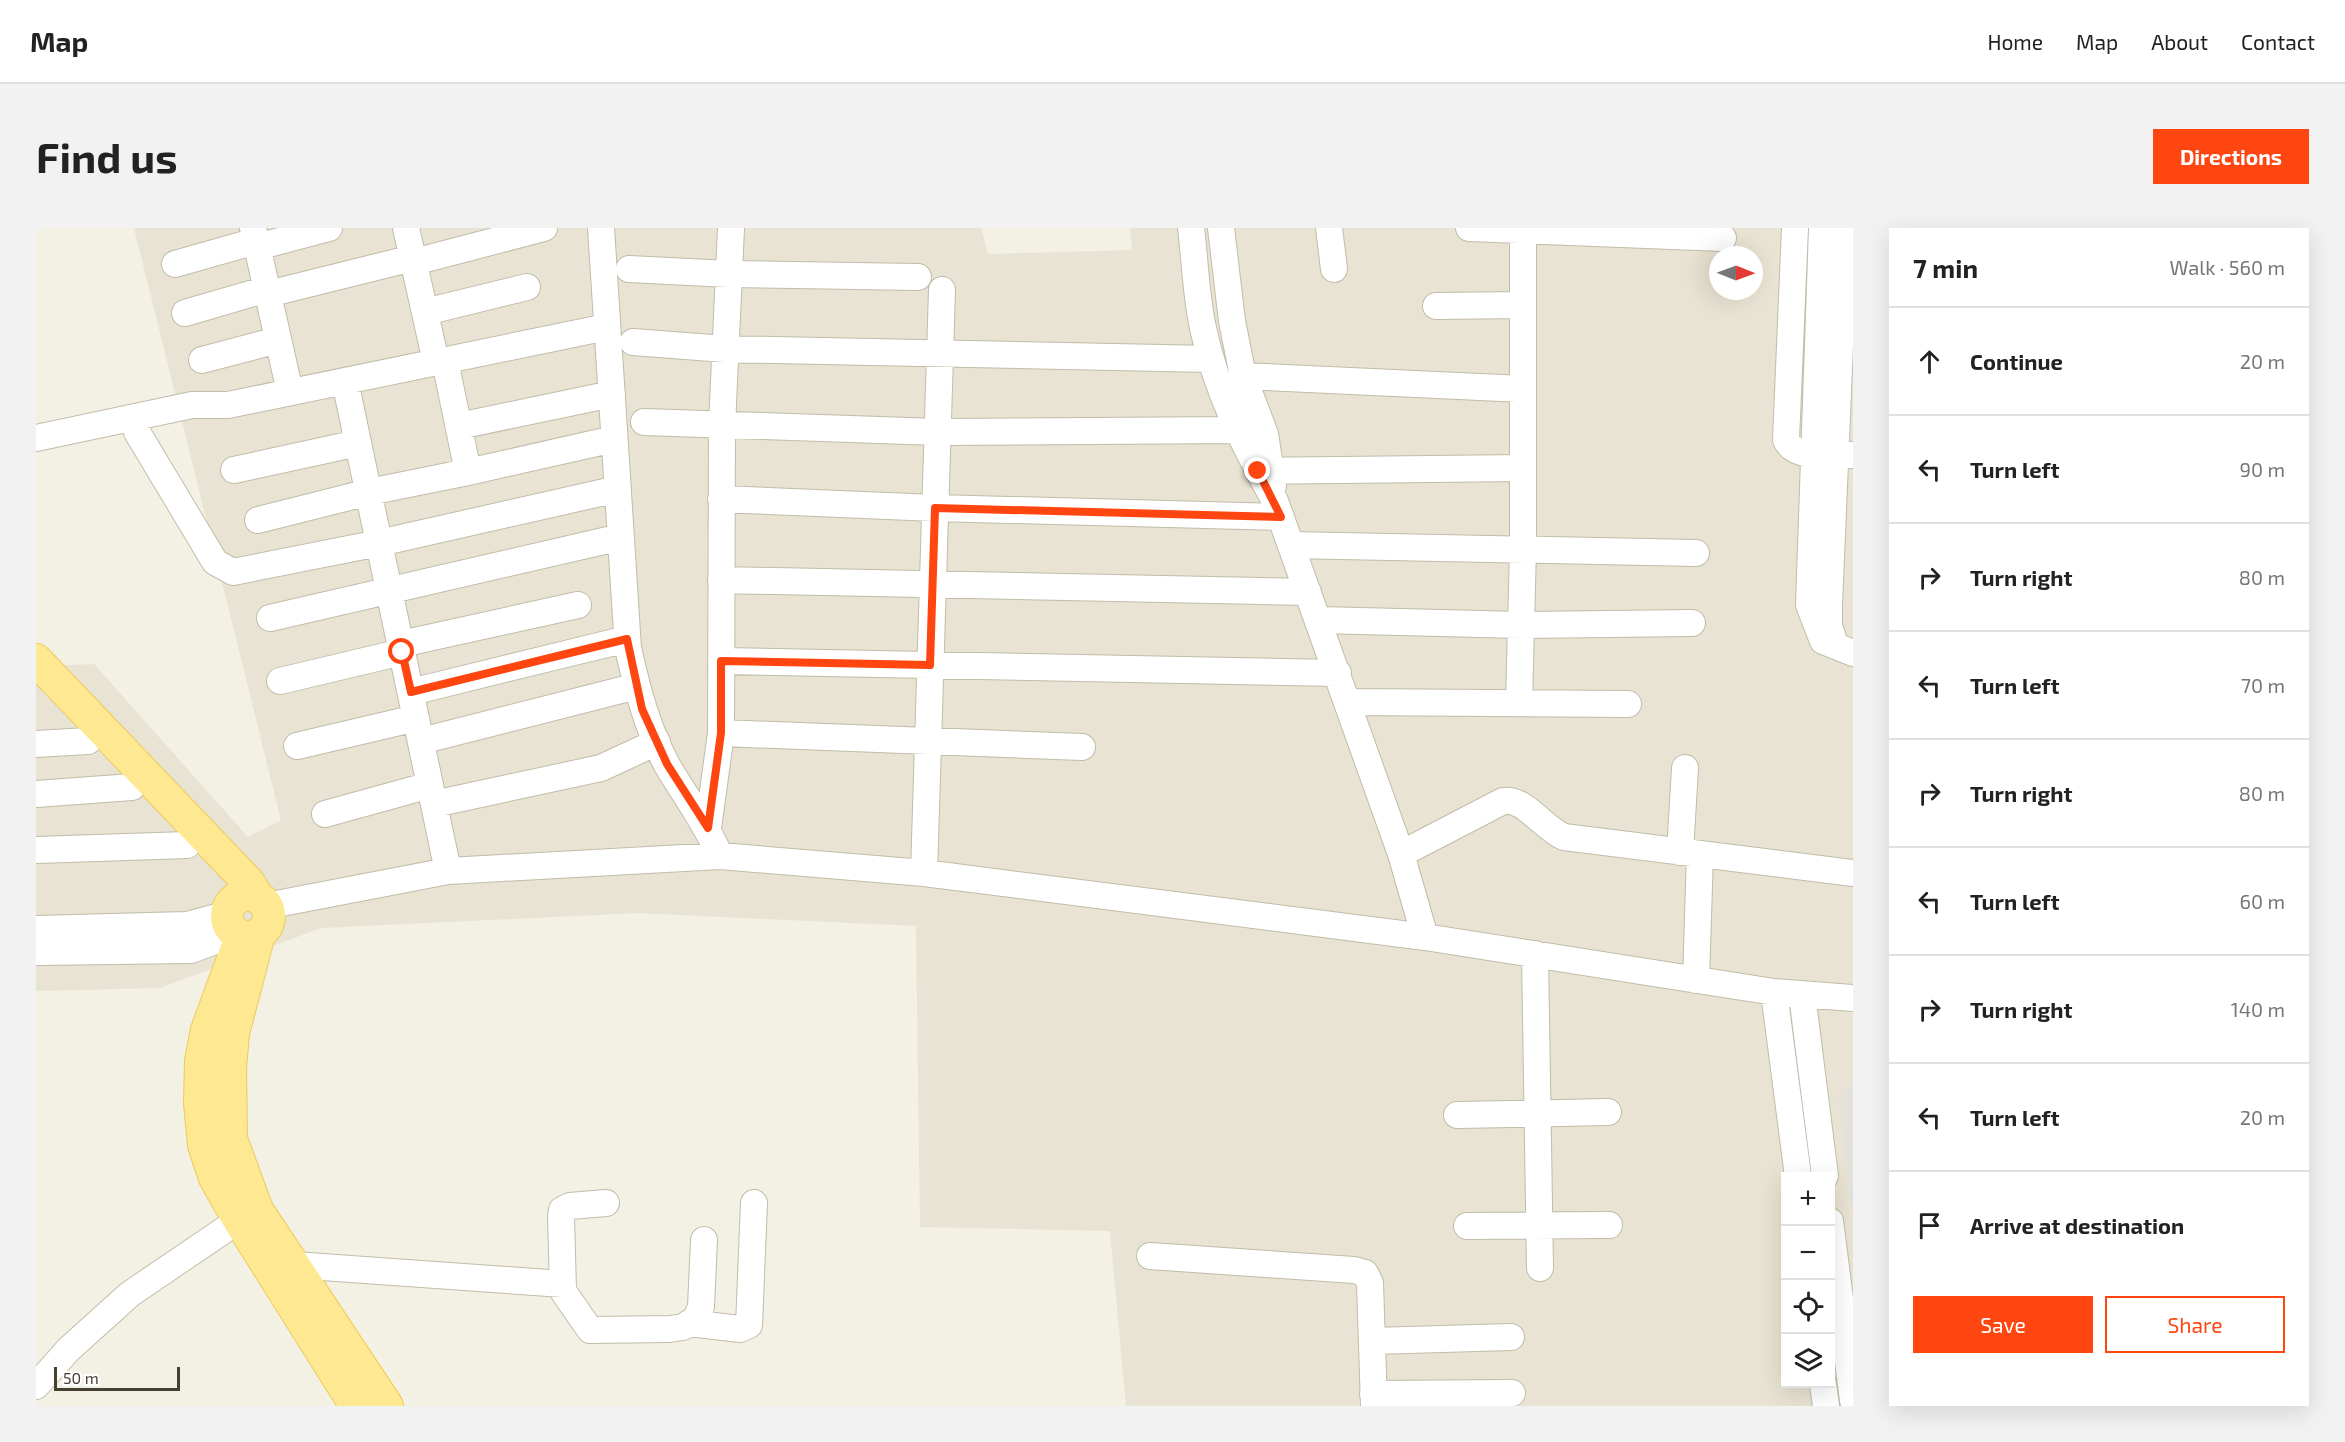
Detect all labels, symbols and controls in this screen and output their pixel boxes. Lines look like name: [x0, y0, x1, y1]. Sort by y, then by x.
text: Map: [30, 24, 88, 58]
text: Home: [1987, 29, 2043, 54]
text: Map: [2076, 29, 2118, 54]
text: About: [2151, 29, 2208, 54]
text: Contact: [2241, 29, 2315, 54]
button: Directions: [2153, 129, 2309, 184]
text: Find us: [36, 131, 178, 181]
north arrow: [1709, 246, 1763, 300]
text: 7 min: [1913, 252, 1978, 283]
text: Walk · 560 m: [2170, 255, 2285, 279]
icon: ahead: [1913, 345, 1946, 378]
text: Continue: [1970, 348, 2063, 374]
text: 20 m: [2240, 349, 2285, 373]
icon: left: [1913, 453, 1946, 486]
text: Turn left: [1970, 456, 2059, 482]
route end: [1244, 457, 1270, 483]
text: 90 m: [2240, 457, 2285, 481]
icon: right: [1913, 561, 1946, 594]
text: Turn right: [1970, 564, 2072, 590]
text: 80 m: [2239, 565, 2285, 589]
route start: [388, 638, 414, 664]
icon: left: [1913, 669, 1946, 702]
text: Turn left: [1970, 672, 2059, 698]
text: 70 m: [2241, 673, 2285, 697]
icon: right: [1913, 777, 1946, 810]
text: Turn right: [1970, 780, 2072, 806]
text: 80 m: [2239, 781, 2285, 805]
icon: left: [1913, 885, 1946, 918]
text: Turn left: [1970, 888, 2059, 914]
text: 60 m: [2240, 889, 2285, 913]
icon: right: [1913, 993, 1946, 1026]
text: Turn right: [1970, 996, 2072, 1022]
text: 140 m: [2231, 997, 2285, 1021]
icon: left: [1913, 1101, 1946, 1134]
text: Turn left: [1970, 1104, 2059, 1130]
text: 20 m: [2240, 1105, 2285, 1129]
map controls: [1781, 1172, 1835, 1388]
button: +: [1781, 1172, 1835, 1226]
icon: arrive: [1913, 1209, 1946, 1242]
text: Arrive at destination: [1970, 1212, 2184, 1238]
button: −: [1781, 1226, 1835, 1280]
button: locate: [1781, 1280, 1835, 1334]
button: Save: [1913, 1296, 2093, 1353]
button: Share: [2105, 1296, 2285, 1353]
button: layers: [1781, 1334, 1835, 1388]
scale bar: [54, 1364, 180, 1392]
text: 50 m: [63, 1368, 99, 1387]

